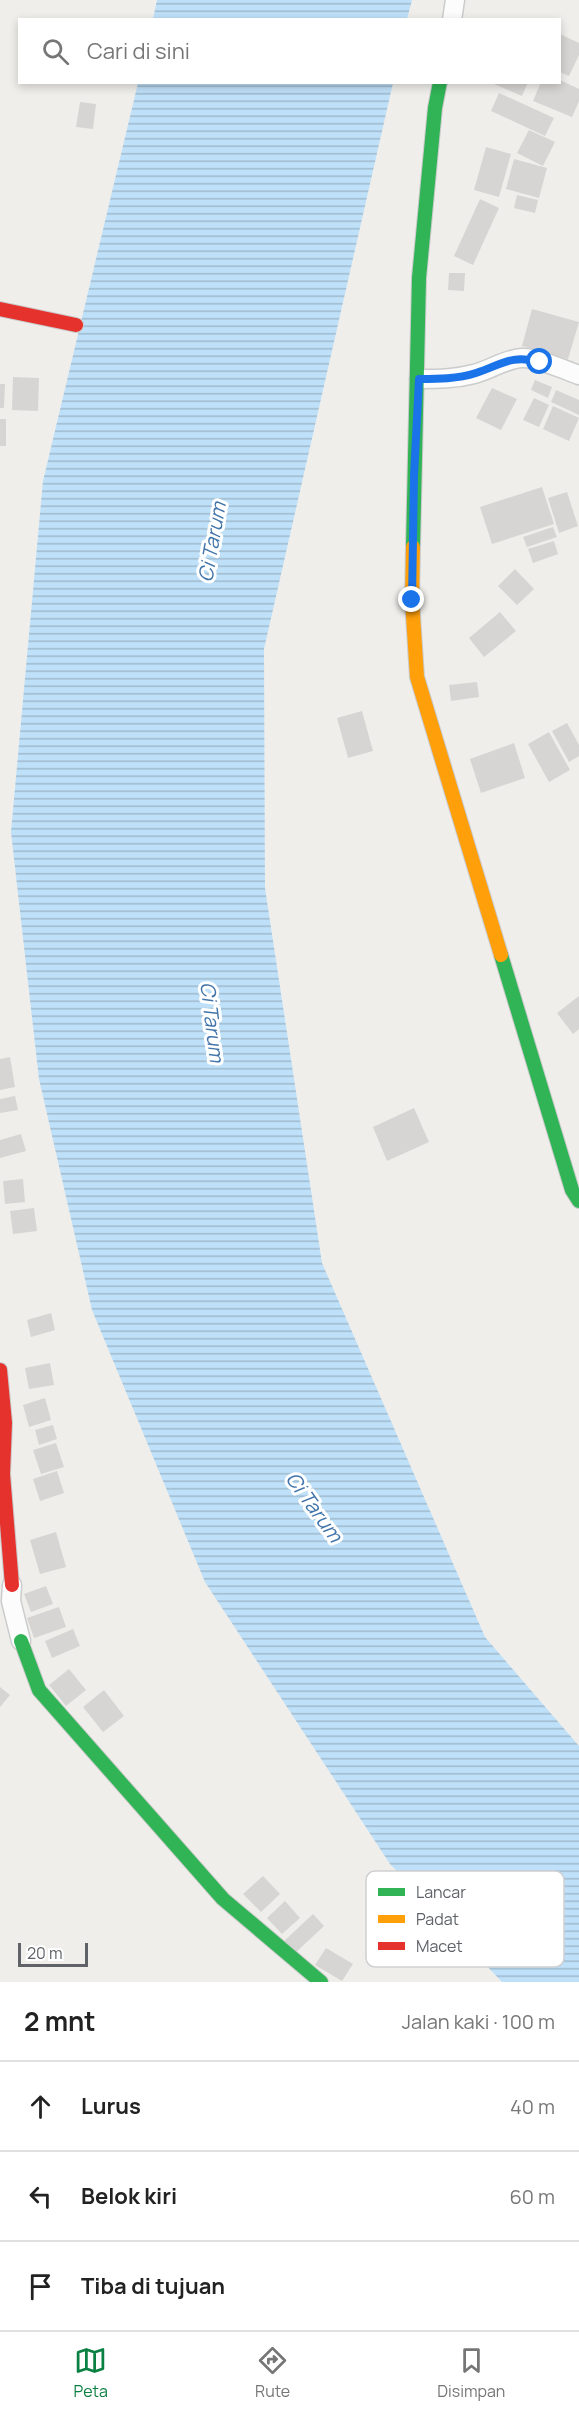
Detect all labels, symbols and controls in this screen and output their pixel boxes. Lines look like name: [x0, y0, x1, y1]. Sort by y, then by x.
search box: [18, 18, 561, 84]
icon: search: [39, 35, 72, 68]
text: Cari di sini: [87, 36, 190, 66]
route start: [526, 348, 552, 374]
water label: Ci Tarum: [191, 498, 232, 584]
route end: [398, 586, 424, 612]
water label: Ci Tarum: [194, 980, 231, 1066]
water label: Ci Tarum: [280, 1466, 350, 1549]
legend: [366, 1871, 564, 1967]
text: Lancar: [416, 1881, 466, 1903]
text: Padat: [416, 1908, 459, 1930]
text: Macet: [416, 1935, 463, 1957]
scale bar: [18, 1940, 88, 1968]
text: 20 m: [27, 1942, 63, 1964]
text: 2 mnt: [24, 2003, 96, 2039]
text: Jalan kaki · 100 m: [402, 2008, 555, 2035]
icon: ahead: [24, 2090, 57, 2123]
text: Lurus: [81, 2091, 141, 2121]
text: 40 m: [510, 2093, 555, 2120]
icon: left: [24, 2180, 57, 2213]
text: Belok kiri: [81, 2181, 177, 2211]
text: 60 m: [509, 2183, 555, 2210]
icon: arrive: [24, 2270, 57, 2303]
text: Tiba di tujuan: [81, 2271, 225, 2301]
tab: Peta: [74, 2344, 108, 2402]
tab: Rute: [255, 2344, 290, 2402]
tab: Disimpan: [437, 2344, 505, 2402]

